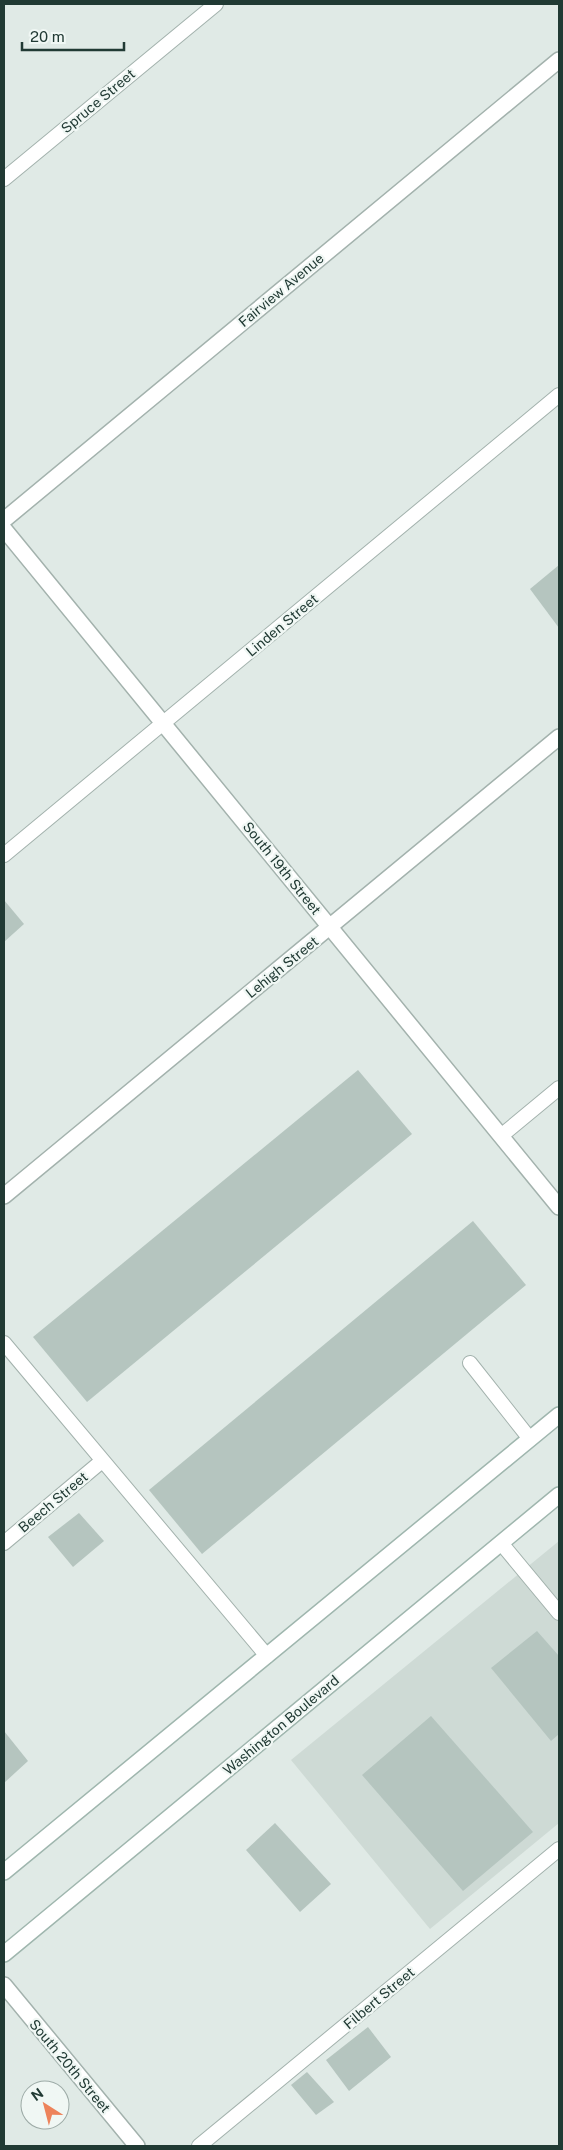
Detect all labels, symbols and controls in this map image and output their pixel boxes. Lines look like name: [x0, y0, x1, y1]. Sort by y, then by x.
scale bar: [22, 20, 125, 52]
text: 20 m: [30, 28, 65, 45]
street label: Spruce Street: [58, 66, 138, 136]
street label: Fairview Avenue: [235, 250, 327, 330]
street label: Linden Street: [243, 590, 321, 660]
street label: South 19th Street: [240, 818, 324, 918]
street label: Lehigh Street: [243, 933, 321, 1001]
street label: Beech Street: [15, 1468, 91, 1536]
street label: Washington Boulevard: [220, 1672, 342, 1778]
street label: Filbert Street: [340, 1964, 418, 2032]
street label: South 20th Street: [26, 2016, 114, 2116]
north arrow: [20, 2080, 70, 2130]
text: N: [28, 2085, 46, 2104]

